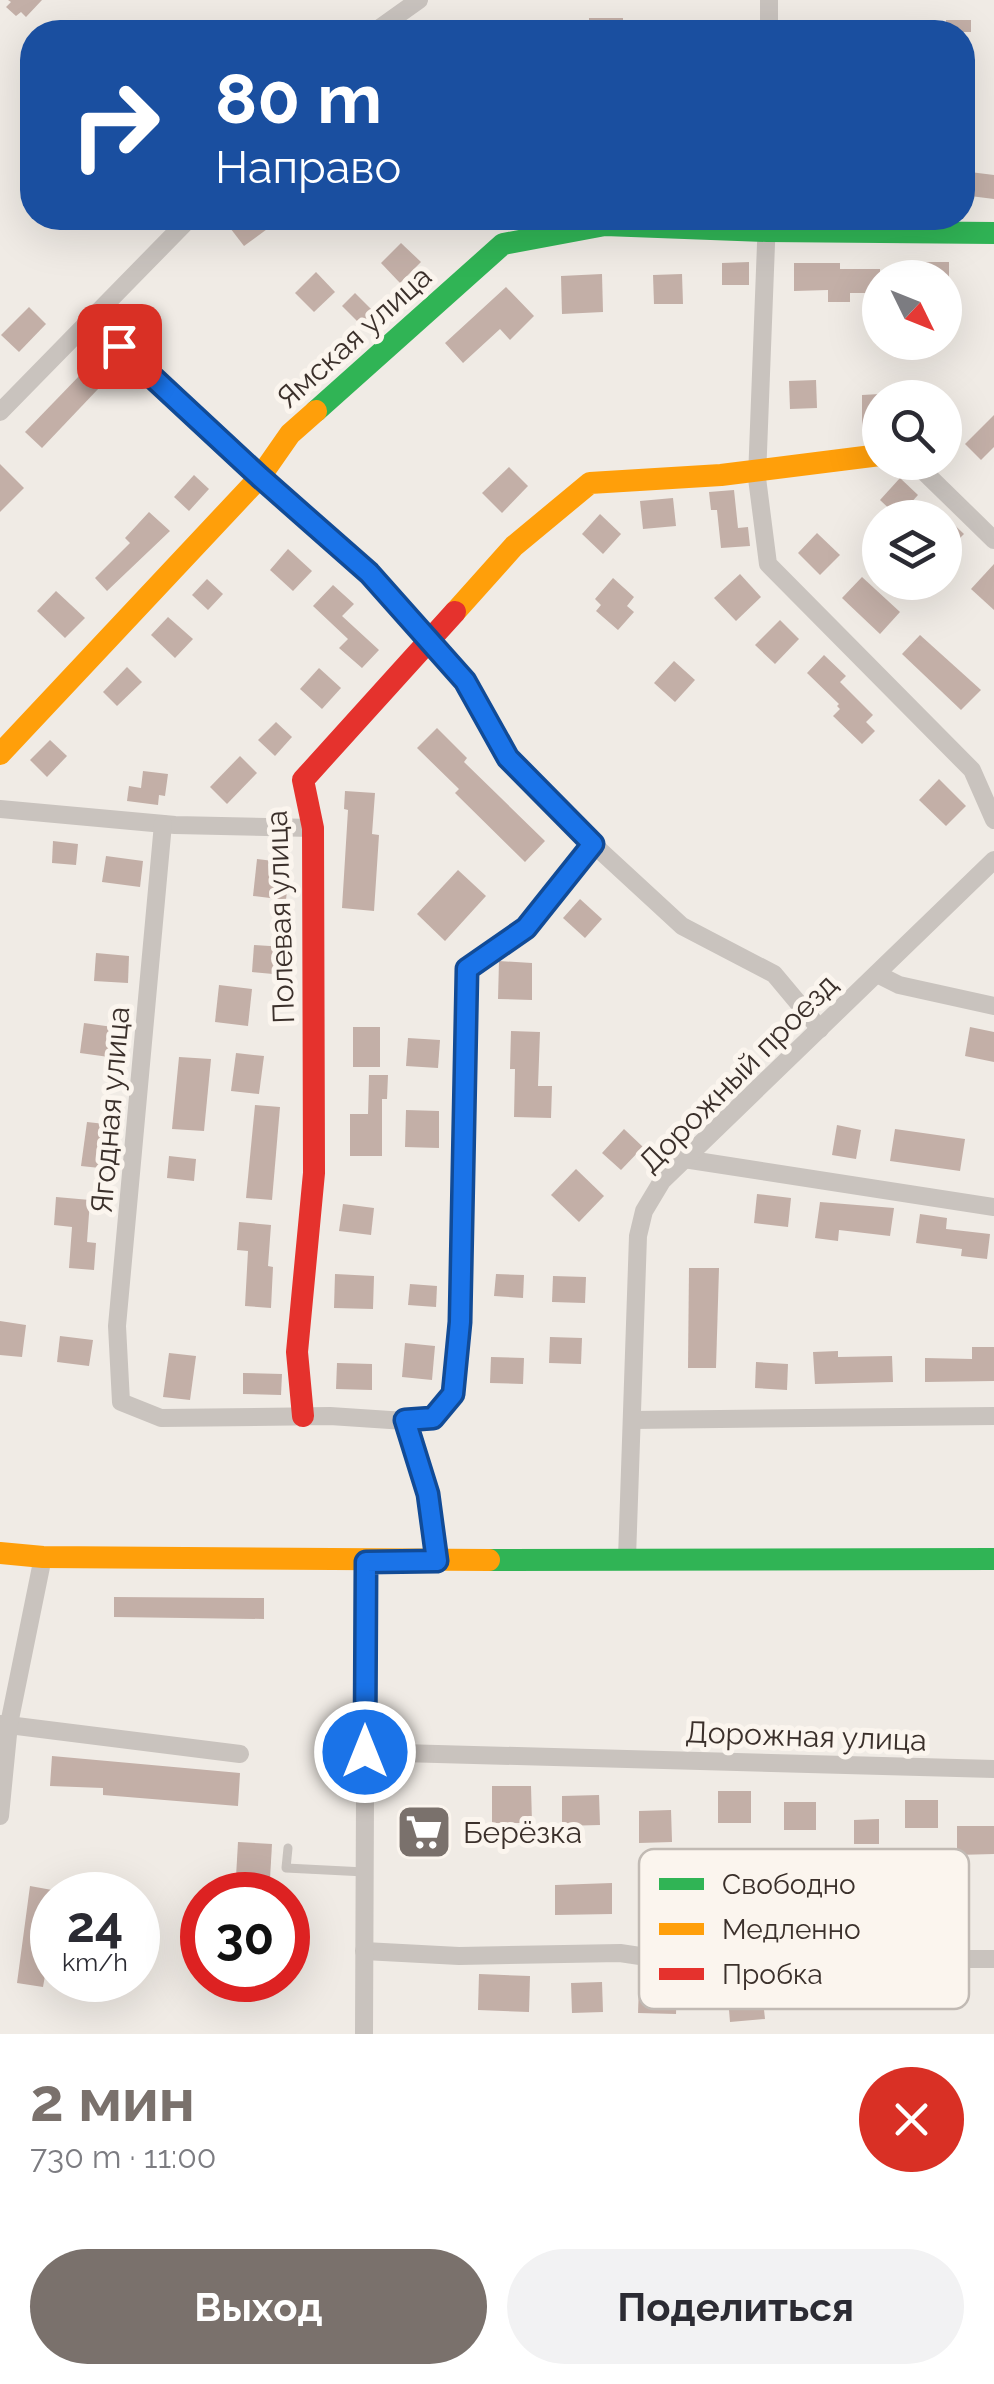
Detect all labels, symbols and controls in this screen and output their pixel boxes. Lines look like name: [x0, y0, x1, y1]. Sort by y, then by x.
text: 80 m: [215, 57, 382, 139]
icon: right: [50, 60, 180, 190]
text: Направо: [215, 141, 401, 194]
street label: Ямская улица: [270, 259, 438, 415]
north arrow: [862, 260, 962, 360]
map controls: [862, 260, 962, 600]
pin: [77, 304, 162, 389]
icon: arrive: [92, 319, 147, 374]
button: search: [862, 380, 962, 480]
button: layers: [862, 500, 962, 600]
street label: Полевая улица: [259, 810, 301, 1024]
street label: Дорожный проезд: [632, 967, 844, 1179]
street label: Ягодная улица: [84, 1005, 136, 1215]
position arrow: [313, 1700, 417, 1804]
street label: Дорожная улица: [685, 1714, 927, 1758]
supermarket icon: Берёзка: [394, 1802, 454, 1862]
place label: Берёзка: [463, 1815, 582, 1850]
legend: [639, 1849, 969, 2009]
text: Свободно: [722, 1868, 856, 1901]
speed limit sign: 30: [180, 1872, 310, 2002]
text: 24: [67, 1895, 123, 1954]
text: Медленно: [722, 1913, 861, 1946]
text: km/h: [62, 1947, 128, 1977]
text: Пробка: [722, 1958, 823, 1991]
text: 2 мин: [30, 2065, 195, 2135]
button: close: [859, 2067, 964, 2172]
text: 730 m · 11:00: [30, 2138, 216, 2175]
button: Выход: [30, 2249, 487, 2364]
button: Поделиться: [507, 2249, 964, 2364]

